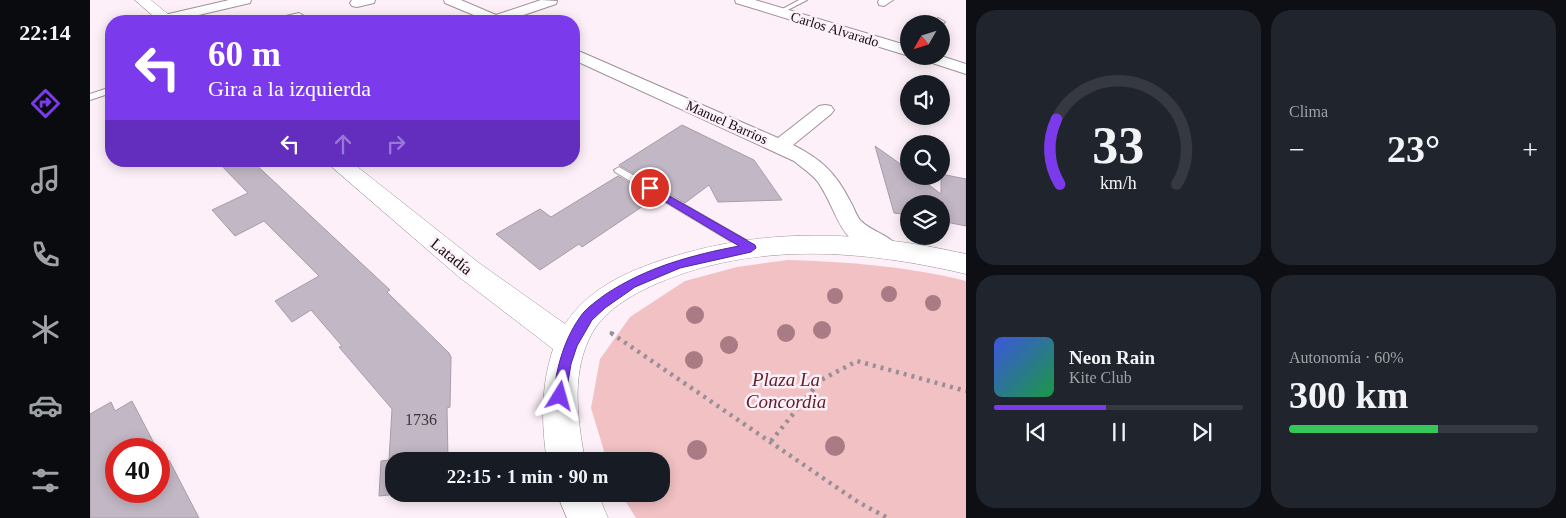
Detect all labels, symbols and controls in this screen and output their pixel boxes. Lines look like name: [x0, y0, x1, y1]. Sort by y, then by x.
street label: Carlos Alvarado: [789, 9, 881, 50]
north arrow: [900, 15, 950, 65]
map controls: [900, 15, 950, 245]
text: 22:14: [19, 20, 71, 45]
icon: left: [125, 35, 190, 100]
text: 60 m: [208, 35, 281, 74]
button: sound: [900, 75, 950, 125]
text: Gira a la izquierda: [208, 76, 371, 101]
icon: directions: [28, 86, 63, 121]
street label: Manuel Barrios: [684, 98, 770, 147]
text: Clima: [1289, 103, 1328, 120]
text: 33: [1093, 117, 1145, 174]
text: 23°: [1387, 128, 1440, 170]
icon: left: [276, 130, 304, 158]
icon: ahead: [329, 130, 357, 158]
icon: right: [382, 130, 410, 158]
text: −: [1289, 134, 1305, 165]
text: +: [1522, 134, 1538, 165]
button: search: [900, 135, 950, 185]
icon: music: [28, 162, 63, 197]
pin: [629, 167, 671, 209]
text: km/h: [1100, 173, 1137, 193]
icon: arrive: [636, 174, 664, 202]
button: layers: [900, 195, 950, 245]
street label: Latadía: [428, 235, 476, 278]
icon: phone: [28, 237, 63, 272]
icon: climate: [28, 312, 63, 347]
text: Neon Rain: [1069, 347, 1155, 368]
text: Autonomía · 60%: [1289, 349, 1404, 366]
position arrow: [533, 369, 585, 421]
park label: Plaza La Concordia: [746, 369, 826, 412]
text: Kite Club: [1069, 369, 1132, 386]
text: 300 km: [1289, 374, 1408, 416]
icon: car: [28, 388, 63, 423]
house number: 1736: [405, 411, 437, 428]
icon: previous: [1022, 418, 1050, 446]
icon: pause: [1105, 418, 1133, 446]
icon: next: [1188, 418, 1216, 446]
speed limit sign: 40: [105, 438, 170, 503]
icon: filters: [28, 463, 63, 498]
text: 22:15 · 1 min · 90 m: [447, 466, 608, 487]

